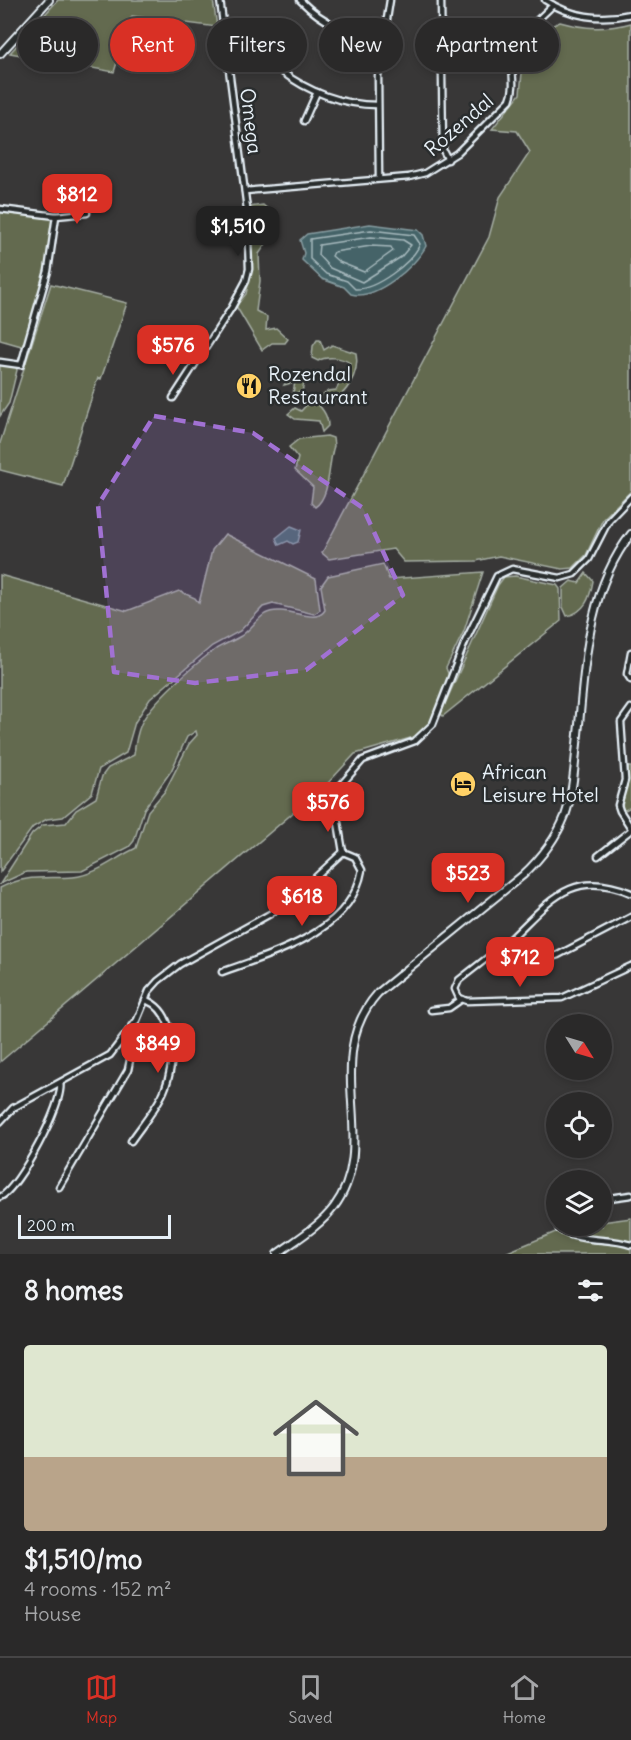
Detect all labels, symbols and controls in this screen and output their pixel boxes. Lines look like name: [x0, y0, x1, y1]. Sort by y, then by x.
chip: Buy: [18, 18, 98, 72]
chip: Rent: [110, 18, 195, 72]
chip: Filters: [207, 18, 307, 72]
chip: New: [319, 18, 403, 72]
chip: Apartment: [415, 18, 559, 72]
street label: Omega: [235, 86, 268, 155]
street label: Rozendal: [419, 88, 498, 161]
pin: $812: [41, 174, 113, 225]
text: $812: [56, 181, 98, 206]
pin: $1,510: [189, 206, 287, 257]
text: $1,510: [210, 213, 266, 238]
pin: $576: [137, 325, 209, 376]
text: $576: [151, 332, 195, 357]
place label: Rozendal Restaurant: [268, 361, 368, 409]
restaurant icon: Rozendal Restaurant: [234, 371, 264, 401]
place label: African Leisure Hotel: [482, 759, 599, 807]
hotel icon: African Leisure Hotel: [448, 769, 478, 799]
pin: $576: [292, 782, 364, 833]
text: $576: [306, 789, 350, 814]
pin: $523: [432, 853, 504, 904]
text: $523: [446, 860, 490, 885]
pin: $618: [266, 876, 338, 927]
text: $618: [281, 883, 323, 908]
pin: $712: [484, 937, 556, 988]
text: $712: [500, 944, 540, 969]
north arrow: [546, 1014, 612, 1080]
map controls: [546, 1014, 612, 1236]
pin: $849: [122, 1023, 194, 1074]
text: $849: [135, 1030, 181, 1055]
button: locate: [546, 1092, 612, 1158]
button: layers: [546, 1170, 612, 1236]
scale bar: [18, 1212, 171, 1240]
text: 200 m: [27, 1215, 75, 1235]
text: 8 homes: [24, 1274, 123, 1307]
icon: filters: [574, 1274, 607, 1307]
icon: home: [262, 1384, 370, 1492]
text: $1,510/mo: [24, 1543, 142, 1576]
text: 4 rooms · 152 m²: [24, 1576, 172, 1601]
text: House: [24, 1601, 81, 1626]
tab: Map: [85, 1671, 118, 1727]
tab: Saved: [289, 1671, 332, 1727]
tab: Home: [503, 1671, 546, 1727]

